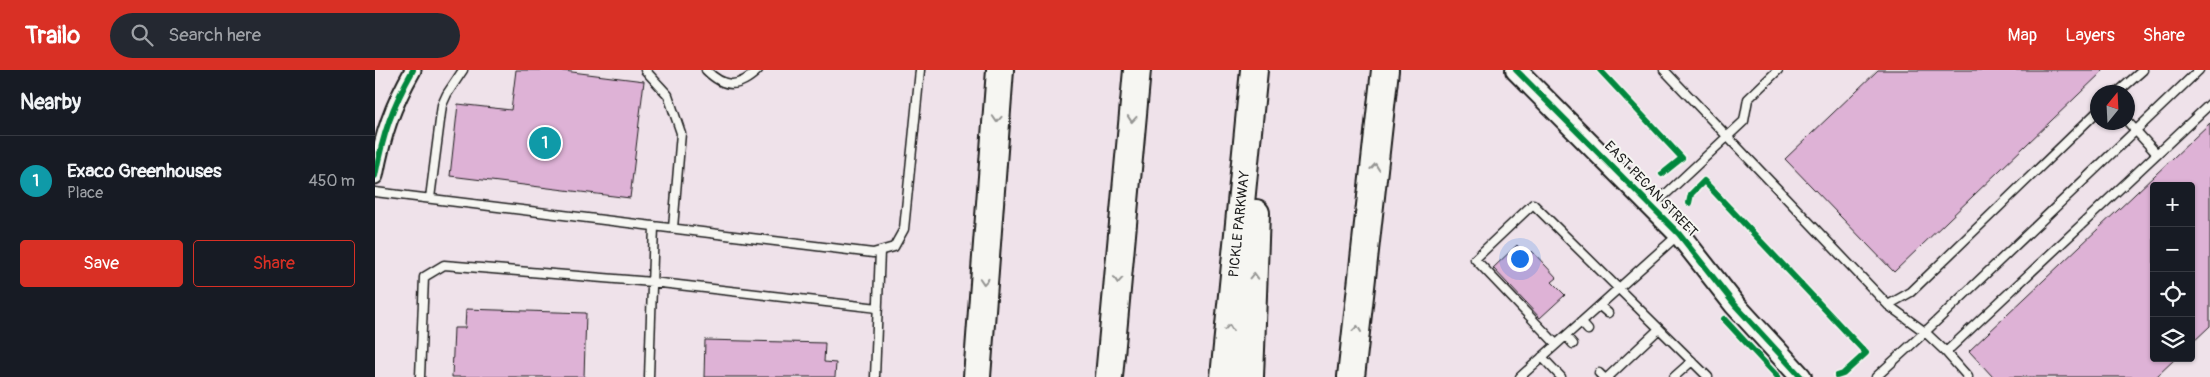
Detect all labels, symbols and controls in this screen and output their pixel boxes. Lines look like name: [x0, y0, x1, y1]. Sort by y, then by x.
search box: [110, 13, 460, 58]
text: Trailo: [25, 21, 80, 50]
icon: search: [128, 21, 156, 49]
text: Search here: [168, 23, 261, 47]
text: Map: [2008, 24, 2037, 47]
text: Layers: [2065, 24, 2115, 47]
text: Share: [2143, 24, 2185, 47]
north arrow: [2090, 85, 2135, 130]
text: Nearby: [20, 89, 81, 116]
one-way arrow: [991, 115, 1002, 123]
one-way arrow: [1127, 115, 1138, 123]
pin: 1: [529, 124, 561, 162]
street label: EAST PECAN STREET: [1601, 137, 1701, 241]
text: Exaco Greenhouses: [67, 159, 221, 183]
one-way arrow: [1369, 163, 1380, 171]
street label: PICKLE PARKWAY: [1225, 170, 1253, 278]
text: 1: [33, 171, 39, 191]
text: 450 m: [308, 171, 355, 191]
map controls: [2150, 182, 2195, 362]
button: +: [2150, 182, 2195, 227]
text: Place: [67, 183, 103, 203]
button: −: [2150, 227, 2195, 272]
button: Save: [20, 240, 183, 287]
button: Share: [193, 240, 355, 287]
your location: [1507, 246, 1533, 272]
one-way arrow: [1249, 272, 1259, 280]
button: locate: [2150, 272, 2195, 317]
one-way arrow: [979, 277, 990, 285]
one-way arrow: [1113, 277, 1124, 285]
button: layers: [2150, 317, 2195, 362]
one-way arrow: [1223, 324, 1234, 332]
one-way arrow: [1351, 324, 1362, 332]

